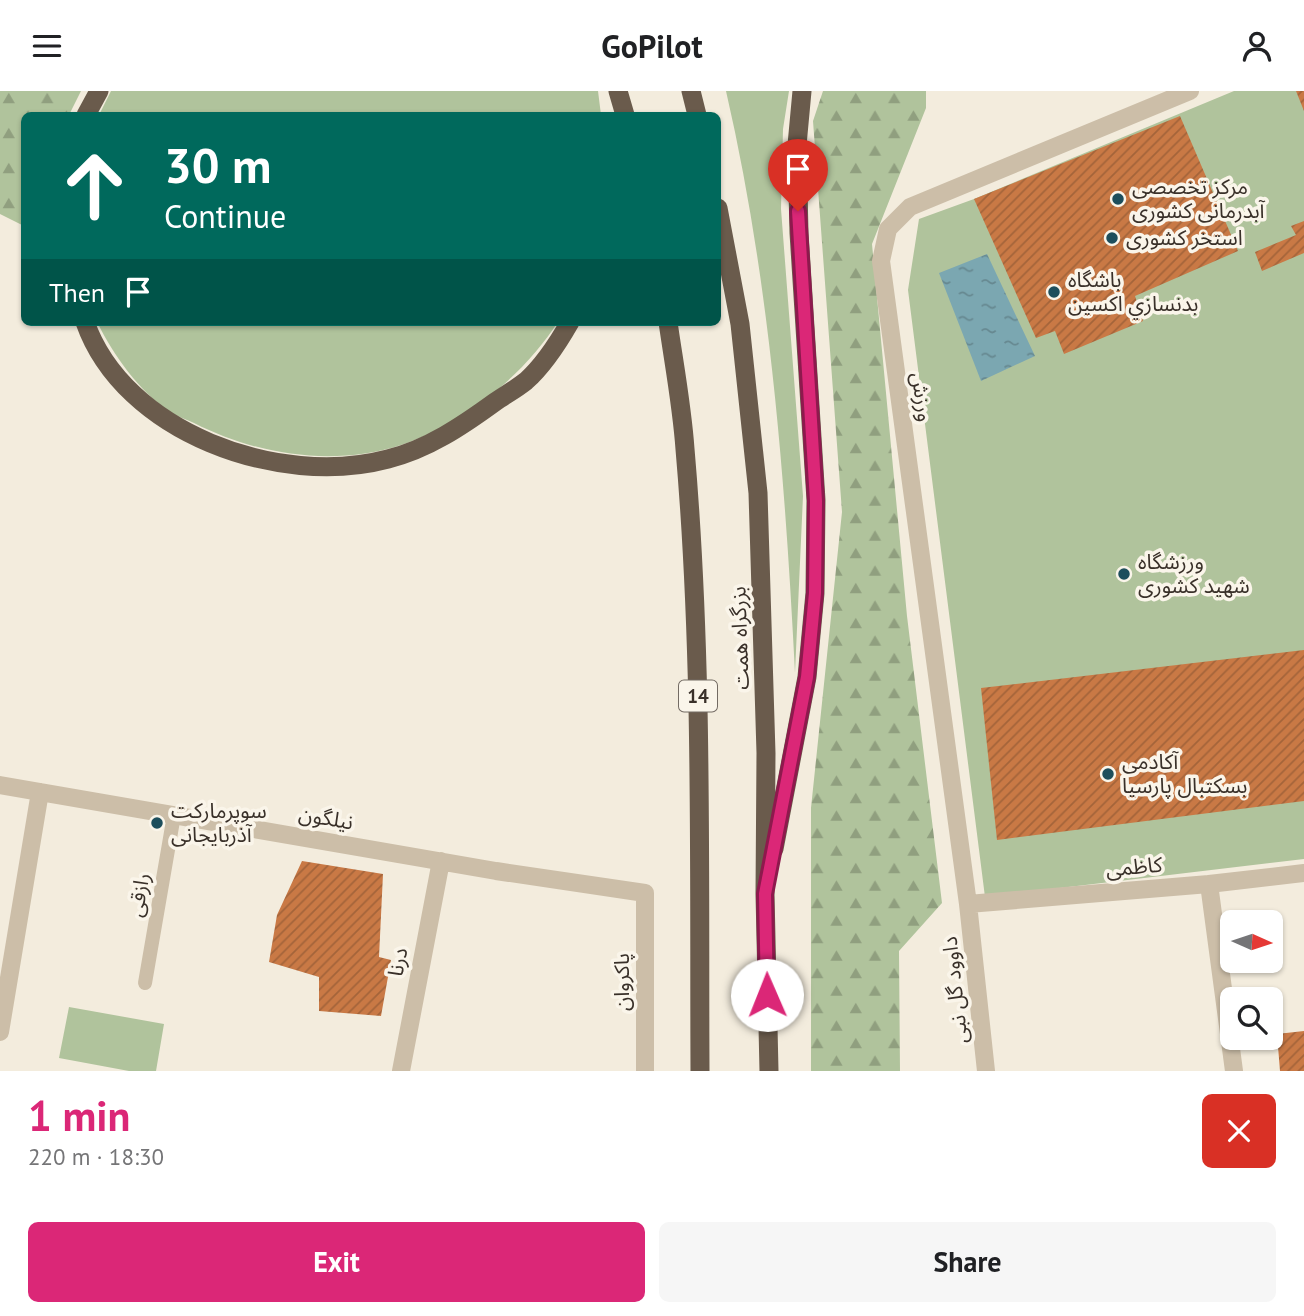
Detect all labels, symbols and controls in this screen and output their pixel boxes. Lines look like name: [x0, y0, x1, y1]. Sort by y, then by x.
text: GoPilot: [601, 25, 703, 67]
icon: menu: [28, 27, 66, 65]
icon: person: [1238, 27, 1276, 65]
text: 30 m: [164, 133, 271, 197]
pin: [768, 139, 828, 211]
icon: ahead: [49, 140, 140, 231]
icon: arrive: [779, 150, 817, 188]
place label: مرکز تخصصی آبدرمانی کشوری: [1132, 173, 1265, 224]
marker: مرکز تخصصی آبدرمانی کشوری: [1110, 191, 1126, 207]
text: Continue: [164, 195, 286, 237]
place label: استخر کشوری: [1126, 224, 1243, 251]
marker: استخر کشوری: [1104, 230, 1120, 246]
place label: باشگاه بدنسازي اكسين: [1068, 266, 1198, 320]
icon: arrive: [119, 273, 157, 311]
text: Then: [49, 276, 105, 309]
marker: باشگاه بدنسازي اكسين: [1046, 284, 1062, 300]
street label: ورزش: [906, 371, 939, 423]
place label: ورزشگاه شهید کشوری: [1138, 548, 1250, 599]
marker: ورزشگاه شهید کشوری: [1116, 566, 1132, 582]
street label: بزرگراه همت: [724, 586, 755, 690]
road number: 14: [679, 681, 717, 711]
place label: آکادمی بسکتبال پارسیا: [1122, 748, 1247, 799]
marker: آکادمی بسکتبال پارسیا: [1100, 766, 1116, 782]
place label: سوپرمارکت آذربایجانی: [171, 797, 267, 848]
street label: نیلگون: [297, 799, 355, 836]
marker: سوپرمارکت آذربایجانی: [149, 815, 165, 831]
street label: کاظمی: [1105, 851, 1164, 882]
street label: رازقی: [121, 871, 156, 919]
north arrow: [1220, 910, 1283, 973]
map controls: [1220, 910, 1283, 1050]
street label: داوود گل نبی: [935, 935, 974, 1045]
street label: درنا: [382, 945, 414, 979]
street label: پاکروان: [608, 953, 635, 1011]
position arrow: [730, 958, 804, 1032]
button: search: [1220, 987, 1283, 1050]
text: 1 min: [28, 1088, 130, 1143]
button: close: [1202, 1094, 1276, 1168]
text: 220 m · 18:30: [28, 1142, 164, 1171]
button: Exit: [28, 1222, 645, 1302]
button: Share: [659, 1222, 1276, 1302]

